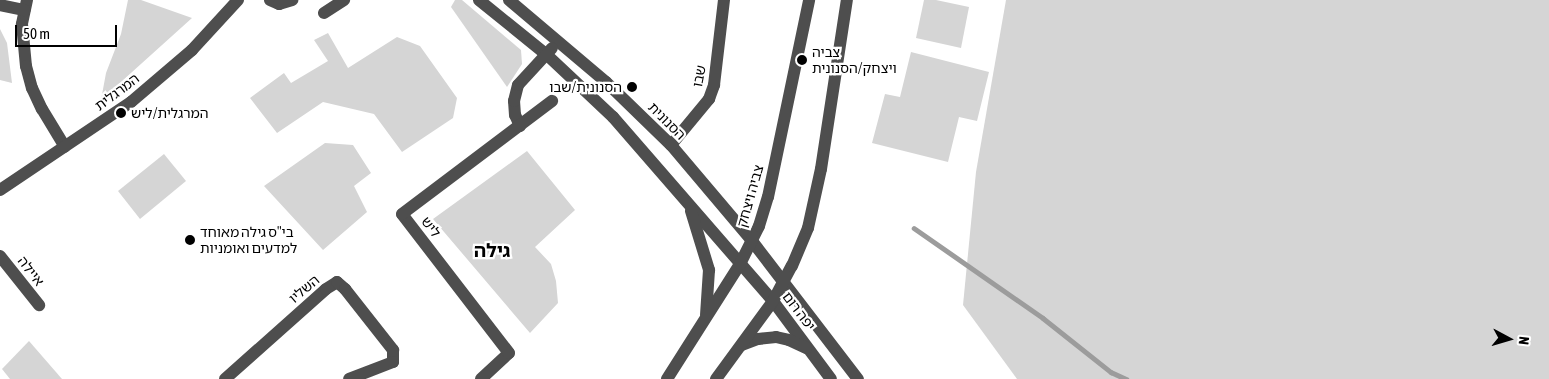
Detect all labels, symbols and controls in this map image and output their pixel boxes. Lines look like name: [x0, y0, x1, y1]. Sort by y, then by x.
scale bar: [18, 15, 120, 47]
text: 50 m: [23, 25, 50, 42]
place label: צביה ויצחק/הסנונית: [812, 44, 897, 76]
marker: צביה ויצחק/הסנונית: [796, 54, 808, 66]
street label: שבו: [689, 64, 709, 88]
street label: המרגלית: [92, 70, 142, 114]
place label: הסנונית/שבו: [549, 79, 622, 95]
marker: הסנונית/שבו: [626, 81, 638, 93]
street label: הסנונית: [645, 99, 689, 143]
place label: המרגלית/ליש: [131, 105, 208, 121]
marker: המרגלית/ליש: [115, 107, 127, 119]
street label: צביה ויצחק: [733, 163, 767, 229]
street label: ליש: [418, 213, 444, 241]
place label: בי"ס גילה מאוחד למדעים ואומניות: [200, 224, 297, 256]
marker: בי"ס גילה מאוחד למדעים ואומניות: [184, 234, 196, 246]
district label: גילה: [474, 240, 510, 262]
street label: איילה: [14, 253, 48, 289]
street label: השליו: [285, 271, 323, 307]
street label: יפה רום: [779, 288, 819, 334]
north arrow: [1484, 314, 1534, 364]
text: N: [1516, 336, 1532, 346]

